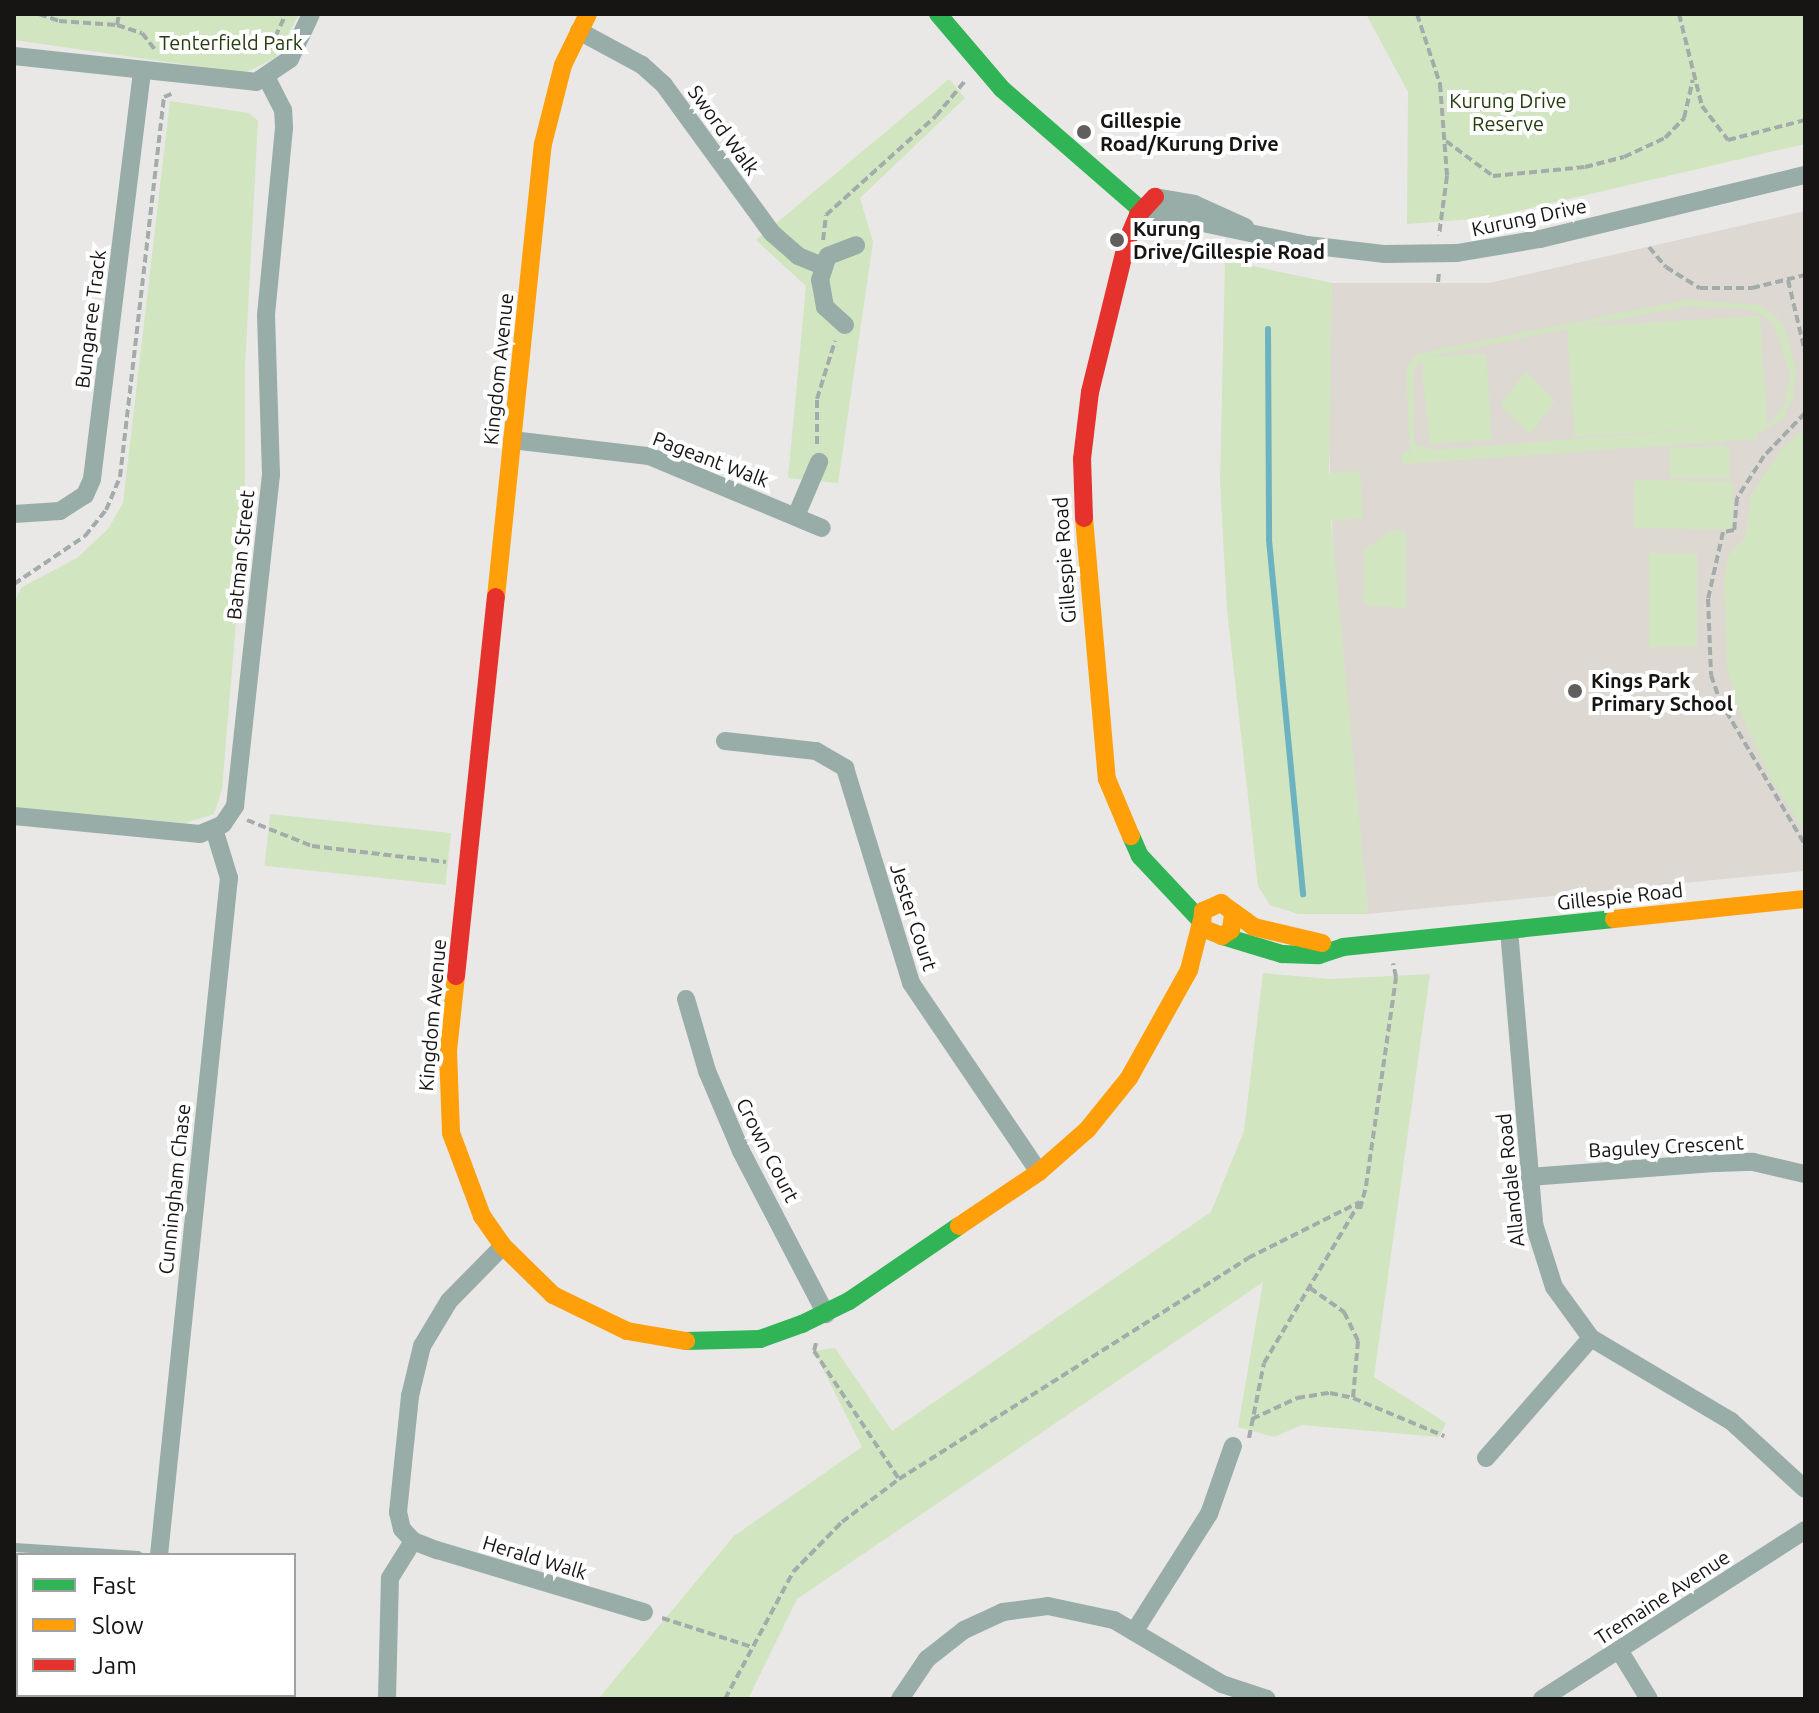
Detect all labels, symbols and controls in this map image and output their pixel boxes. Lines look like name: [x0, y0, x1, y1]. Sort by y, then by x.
park label: Tenterfield Park: [159, 30, 303, 54]
street label: Sword Walk: [683, 80, 765, 180]
park label: Kurung Drive Reserve: [1449, 89, 1567, 136]
place label: Gillespie Road/Kurung Drive: [1100, 108, 1279, 155]
marker: Gillespie Road/Kurung Drive: [1075, 123, 1093, 141]
street label: Kurung Drive: [1469, 193, 1589, 241]
place label: Kurung Drive/Gillespie Road: [1133, 216, 1325, 263]
marker: Kurung Drive/Gillespie Road: [1108, 231, 1126, 249]
street label: Bungaree Track: [70, 248, 110, 390]
street label: Kingdom Avenue: [478, 292, 518, 446]
street label: Pageant Walk: [650, 426, 772, 492]
street label: Batman Street: [221, 489, 259, 621]
street label: Gillespie Road: [1048, 496, 1080, 624]
place label: Kings Park Primary School: [1591, 668, 1733, 715]
marker: Kings Park Primary School: [1566, 682, 1584, 700]
street label: Jester Court: [885, 860, 943, 974]
street label: Gillespie Road: [1556, 877, 1684, 915]
street label: Kingdom Avenue: [413, 938, 451, 1092]
street label: Crown Court: [731, 1094, 805, 1206]
street label: Cunningham Chase: [153, 1103, 195, 1275]
street label: Allandale Road: [1491, 1112, 1529, 1248]
street label: Baguley Crescent: [1588, 1130, 1744, 1162]
street label: Herald Walk: [480, 1530, 590, 1584]
street label: Tremaine Avenue: [1590, 1544, 1734, 1650]
legend: [16, 1553, 296, 1697]
text: Fast: [92, 1572, 136, 1599]
text: Slow: [92, 1612, 144, 1639]
text: Jam: [92, 1652, 137, 1679]

